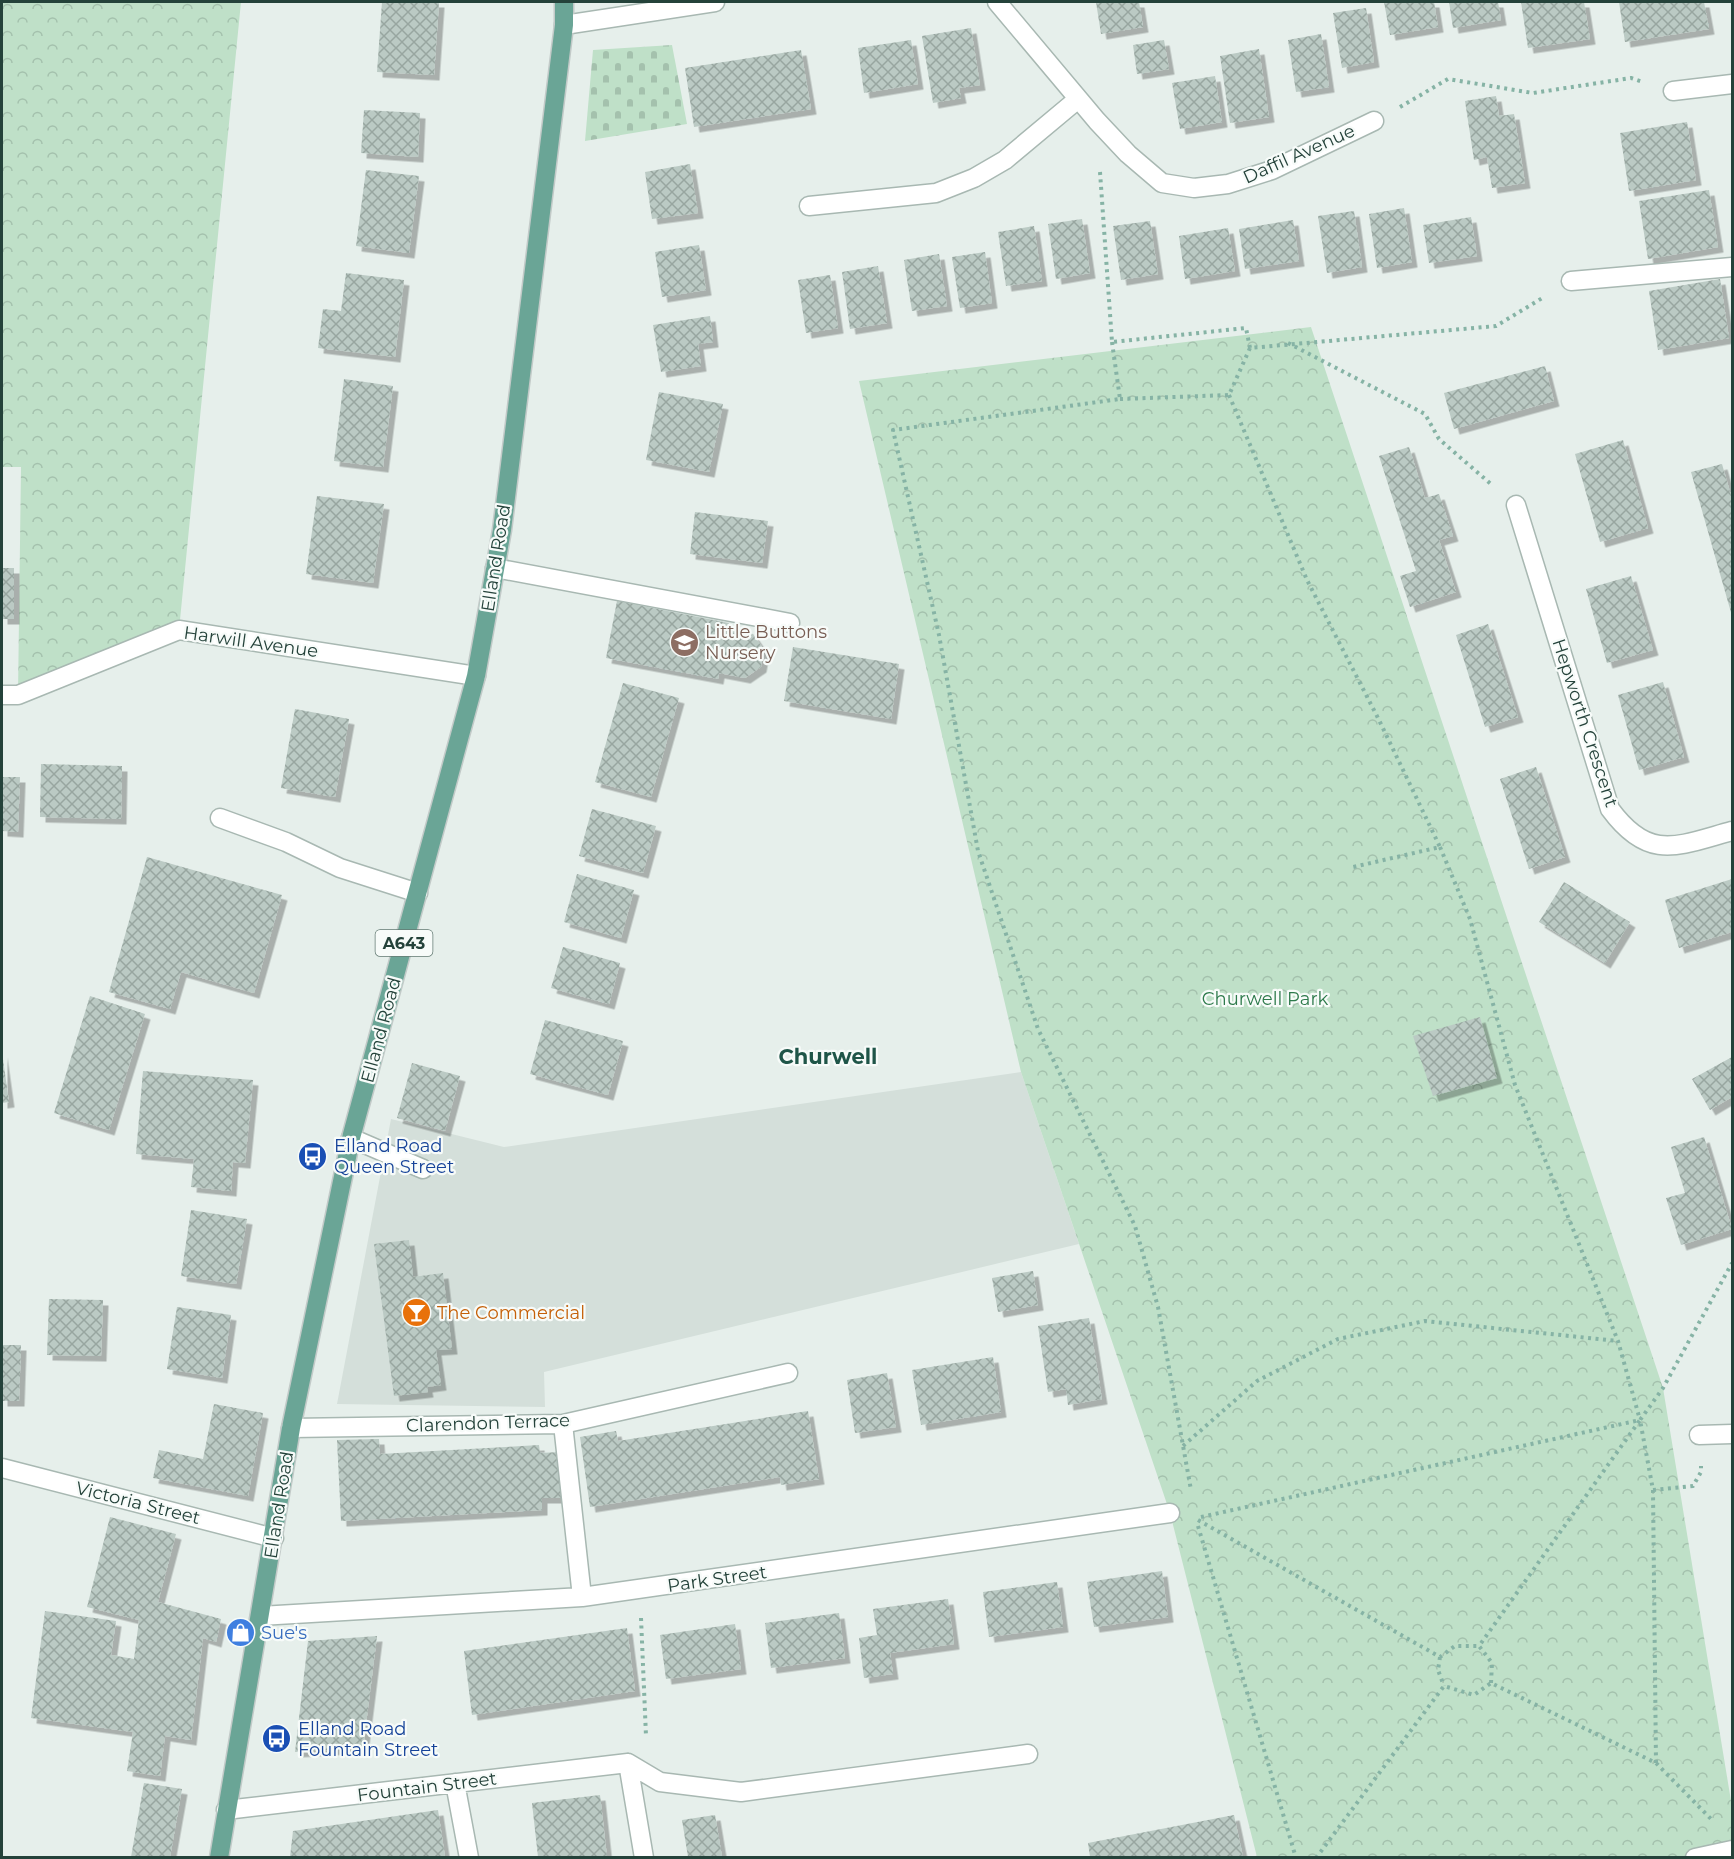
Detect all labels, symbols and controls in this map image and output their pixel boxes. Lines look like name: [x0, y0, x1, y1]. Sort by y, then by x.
street label: Daffil Avenue: [1240, 119, 1358, 188]
street label: Elland Road: [477, 503, 515, 613]
place label: Little Buttons Nursery: [705, 621, 827, 664]
street label: Harwill Avenue: [182, 622, 320, 662]
school or university icon: Little Buttons Nursery: [668, 626, 700, 658]
street label: Hepworth Crescent: [1547, 636, 1623, 810]
road number: A643: [376, 930, 432, 956]
street label: Elland Road: [356, 975, 406, 1085]
park label: Churwell Park: [1202, 988, 1328, 1010]
district label: Churwell: [779, 1044, 877, 1069]
place label: Elland Road Queen Street: [334, 1135, 454, 1178]
bus stop icon: Elland Road Queen Street: [297, 1140, 329, 1172]
bar icon: The Commercial: [400, 1297, 432, 1329]
place label: The Commercial: [437, 1302, 585, 1324]
street label: Clarendon Terrace: [406, 1409, 570, 1437]
street label: Elland Road: [260, 1450, 298, 1560]
street label: Victoria Street: [74, 1477, 202, 1529]
street label: Park Street: [666, 1561, 768, 1597]
shop icon: Sue's: [224, 1617, 256, 1649]
place label: Sue's: [261, 1622, 307, 1644]
place label: Elland Road Fountain Street: [298, 1718, 438, 1761]
bus stop icon: Elland Road Fountain Street: [261, 1723, 293, 1755]
street label: Fountain Street: [356, 1768, 498, 1806]

